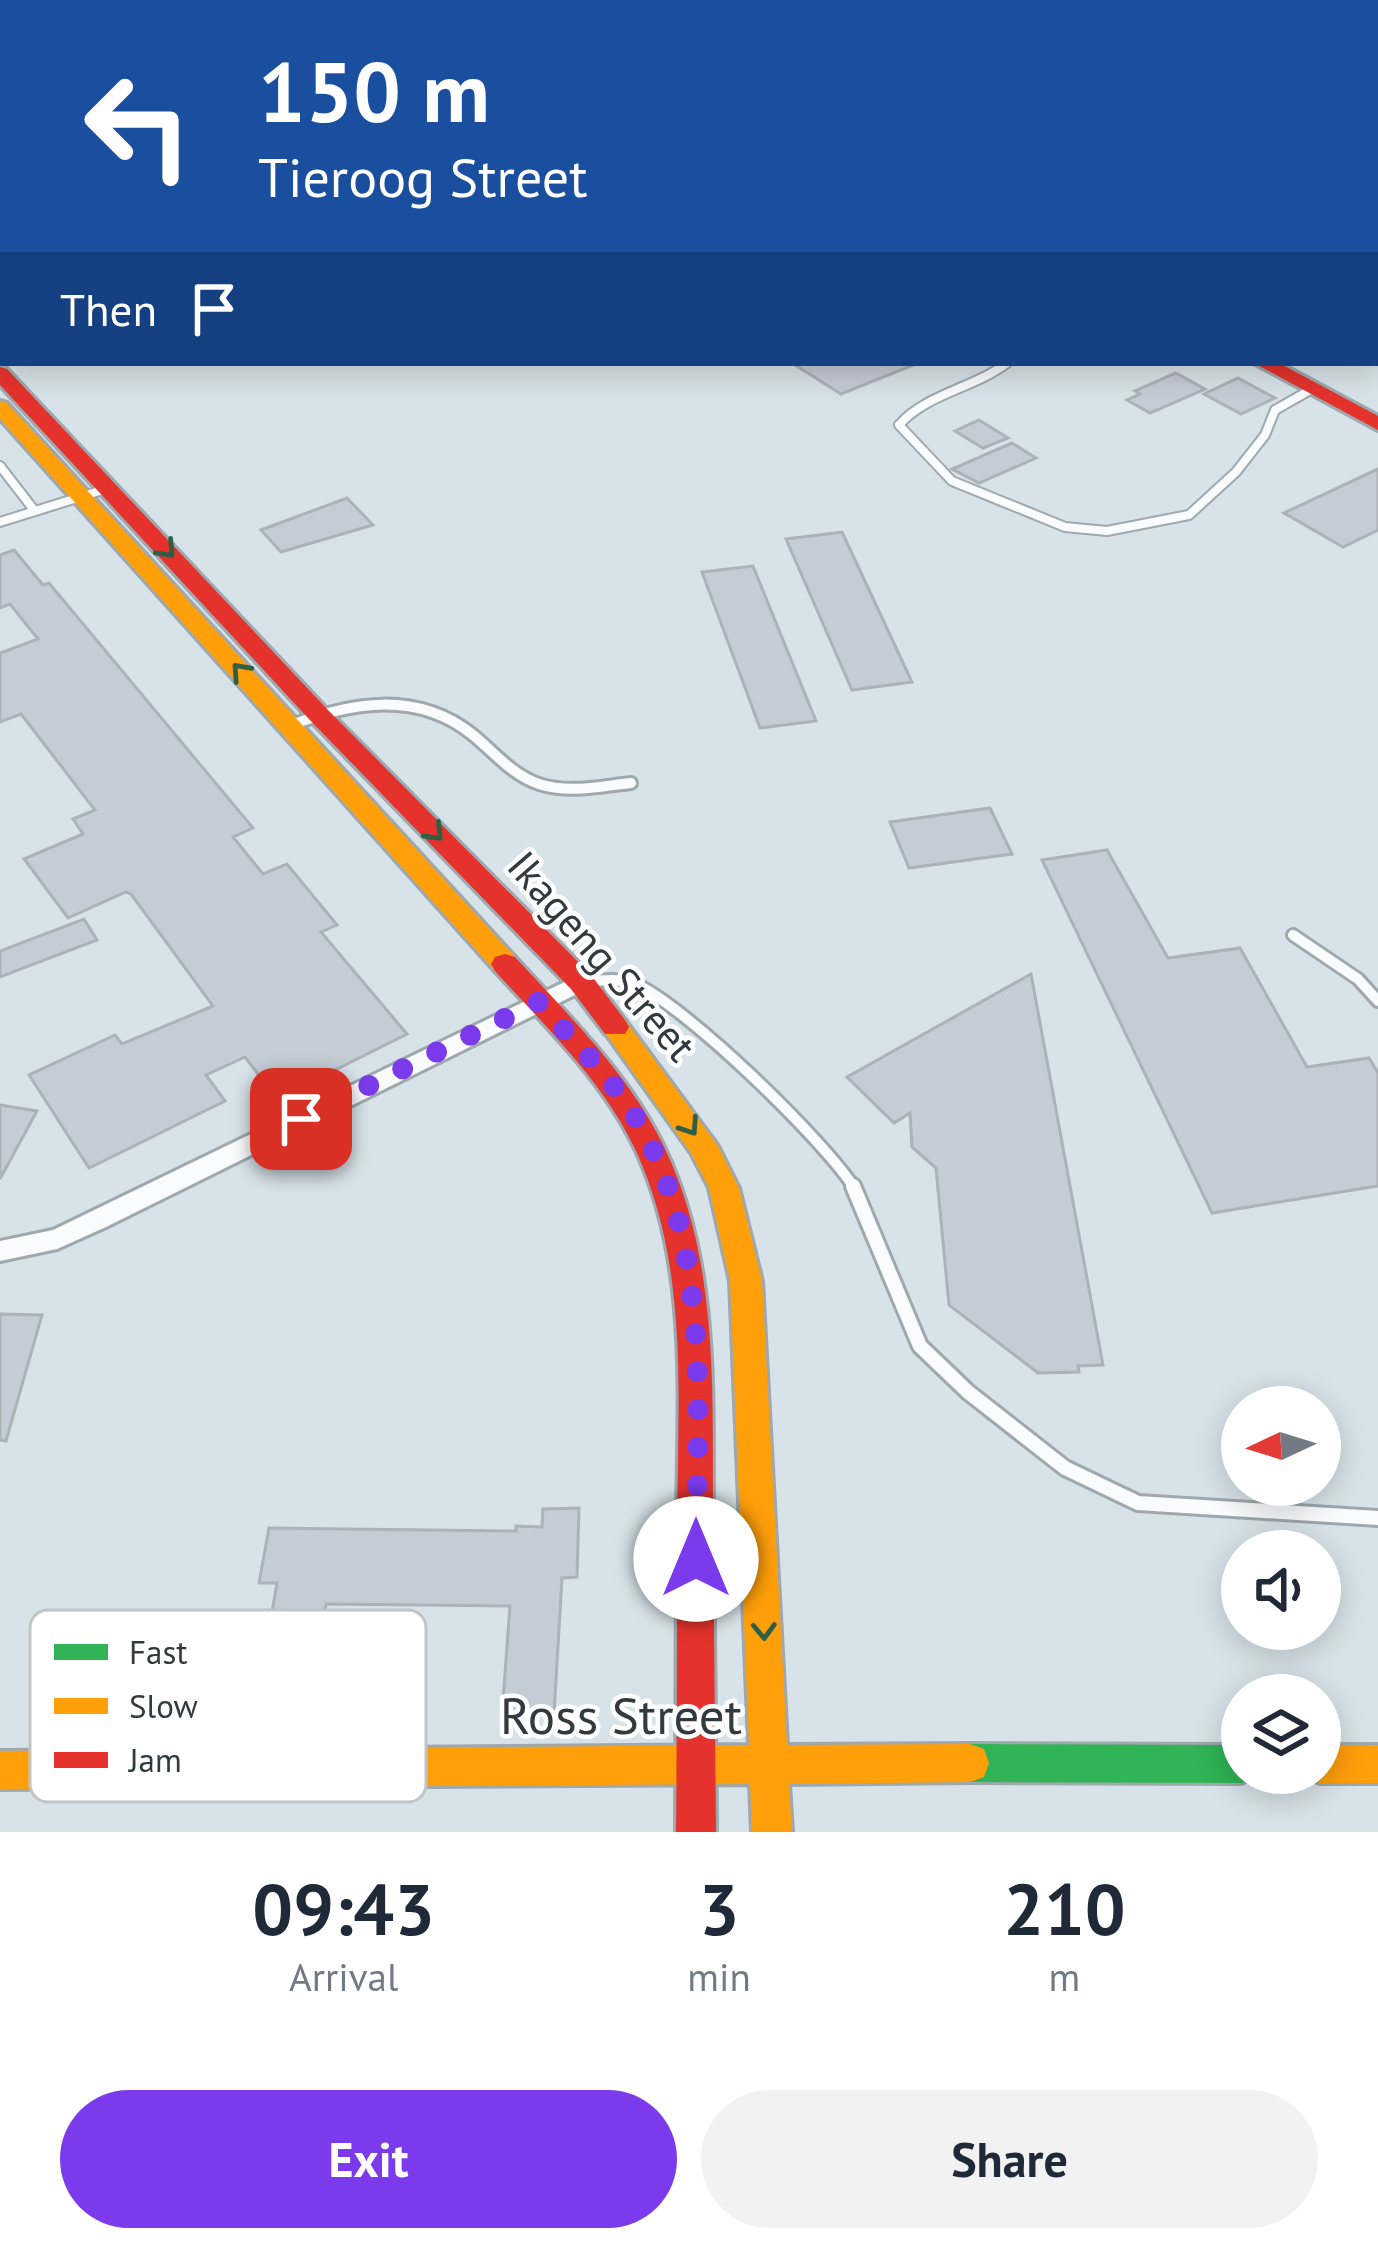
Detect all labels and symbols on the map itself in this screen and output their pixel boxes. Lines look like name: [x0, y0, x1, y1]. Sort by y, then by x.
one-way arrow: [152, 536, 174, 558]
one-way arrow: [233, 664, 254, 685]
one-way arrow: [421, 819, 443, 841]
street label: Ikageng Street: [496, 839, 709, 1072]
pin: [250, 1068, 352, 1170]
one-way arrow: [676, 1113, 698, 1135]
north arrow: [1221, 1386, 1341, 1506]
position arrow: [633, 1496, 759, 1622]
legend: [30, 1610, 426, 1802]
one-way arrow: [751, 1622, 777, 1641]
text: Fast: [129, 1630, 188, 1673]
street label: Ross Street: [500, 1682, 742, 1748]
text: Slow: [129, 1684, 198, 1727]
text: Jam: [127, 1738, 182, 1781]

